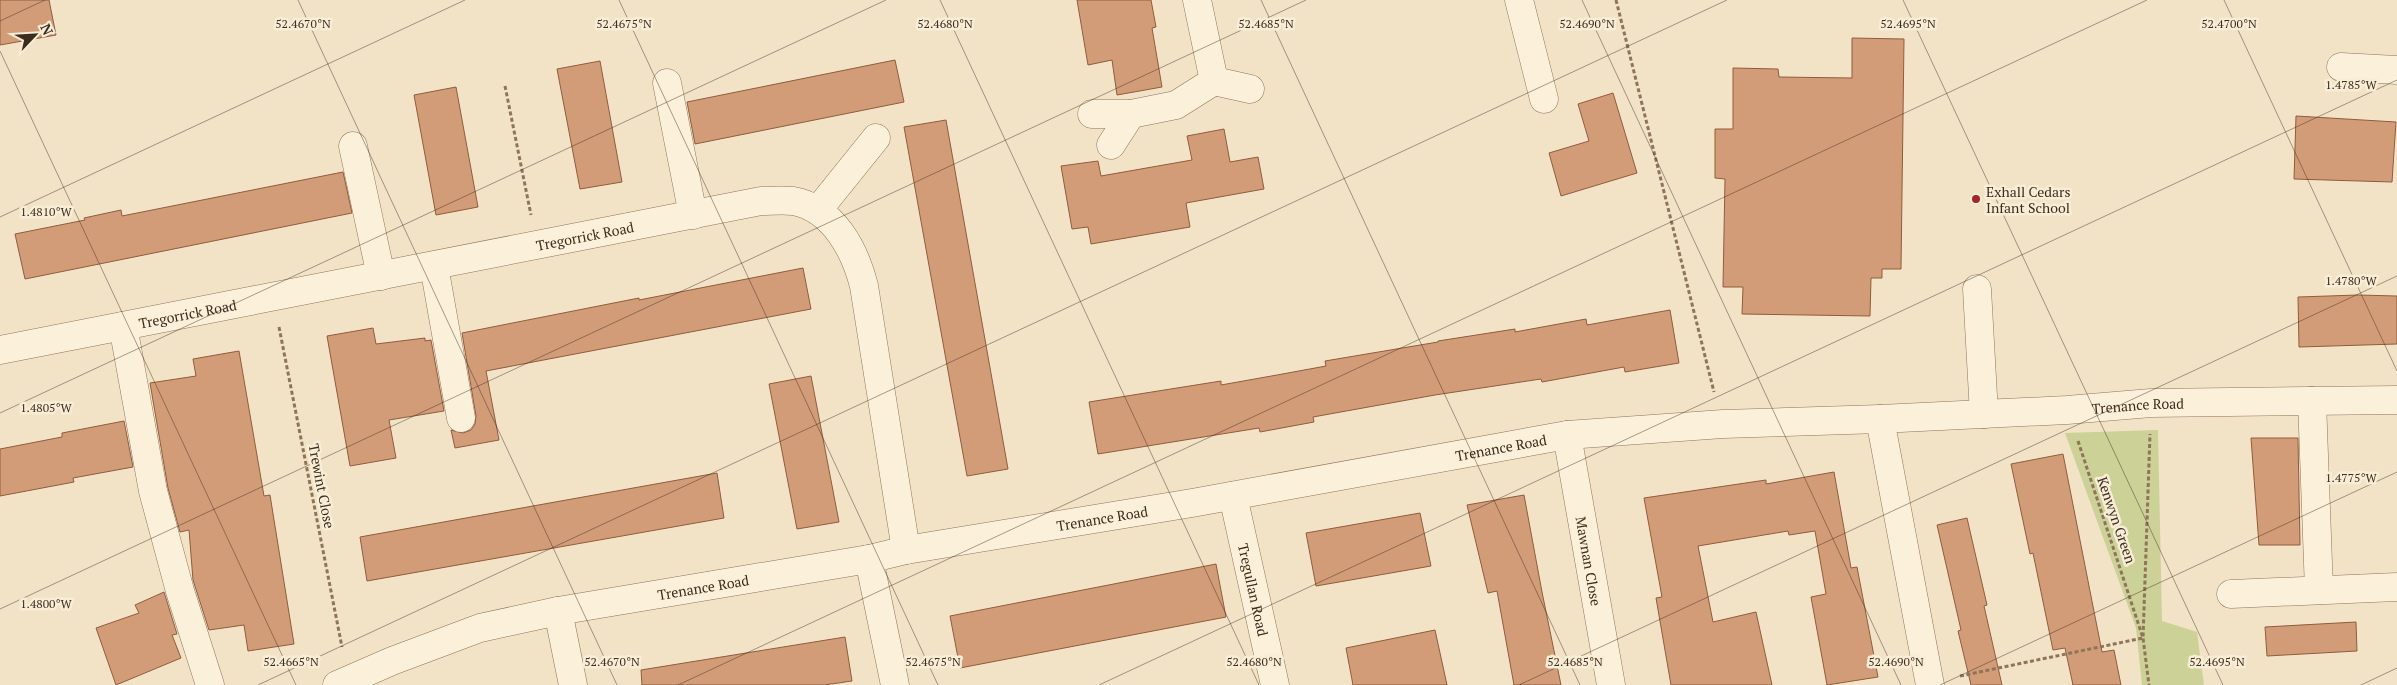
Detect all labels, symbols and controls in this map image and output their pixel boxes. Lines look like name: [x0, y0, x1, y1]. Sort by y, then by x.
north arrow: [10, 10, 60, 60]
text: 52.4670°N: [275, 16, 331, 31]
text: 52.4675°N: [596, 16, 652, 31]
text: 52.4680°N: [917, 16, 973, 31]
text: 52.4685°N: [1238, 16, 1294, 31]
text: 52.4690°N: [1559, 16, 1615, 31]
text: 52.4695°N: [1880, 16, 1936, 31]
text: 52.4700°N: [2201, 16, 2257, 31]
text: N: [36, 20, 58, 38]
text: 1.4785°W: [2325, 77, 2378, 92]
place label: Exhall Cedars Infant School: [1986, 182, 2071, 217]
marker: Exhall Cedars Infant School: [1970, 193, 1982, 205]
text: 1.4810°W: [20, 204, 73, 219]
street label: Tregorrick Road: [534, 217, 636, 254]
text: 1.4780°W: [2325, 273, 2378, 288]
street label: Tregorrick Road: [137, 294, 238, 332]
street label: Trenance Road: [2091, 393, 2184, 417]
text: 1.4805°W: [20, 400, 73, 415]
street label: Trenance Road: [1454, 429, 1548, 465]
street label: Trewint Close: [304, 442, 340, 530]
text: 1.4775°W: [2325, 470, 2378, 485]
street label: Kenwyn Green: [2093, 474, 2141, 567]
street label: Trenance Road: [1055, 501, 1150, 535]
street label: Mawnan Close: [1572, 515, 1606, 607]
street label: Tregullan Road: [1234, 541, 1273, 638]
street label: Trenance Road: [656, 570, 751, 604]
text: 1.4800°W: [20, 596, 73, 611]
text: 52.4665°N: [263, 654, 319, 669]
text: 52.4670°N: [584, 654, 640, 669]
text: 52.4675°N: [905, 654, 961, 669]
text: 52.4680°N: [1226, 654, 1282, 669]
text: 52.4685°N: [1547, 654, 1603, 669]
text: 52.4690°N: [1868, 654, 1924, 669]
text: 52.4695°N: [2189, 654, 2245, 669]

